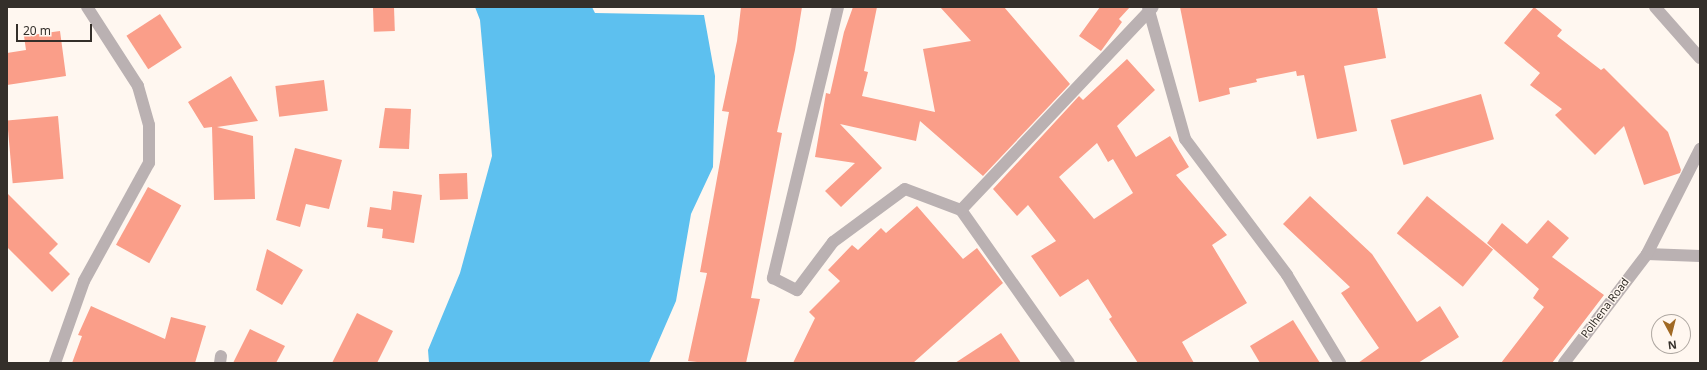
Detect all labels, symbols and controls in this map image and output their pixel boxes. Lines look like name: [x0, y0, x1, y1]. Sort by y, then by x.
scale bar: [18, 16, 94, 42]
text: 20 m: [23, 22, 51, 39]
street label: Polhena Road: [1578, 276, 1632, 340]
north arrow: [1651, 314, 1691, 354]
text: N: [1667, 337, 1678, 353]

